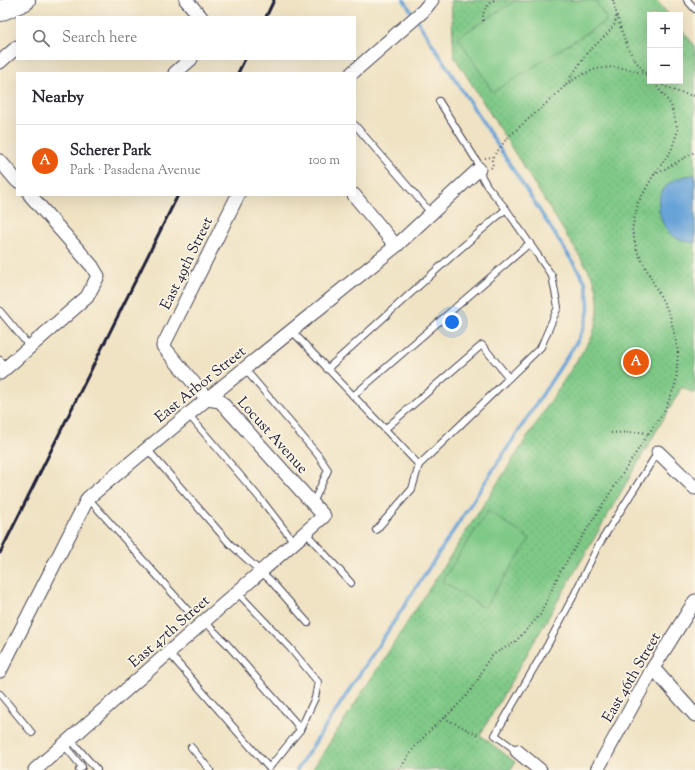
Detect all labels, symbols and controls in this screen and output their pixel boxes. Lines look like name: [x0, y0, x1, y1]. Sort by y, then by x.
map controls: [647, 12, 683, 84]
button: +: [647, 12, 683, 48]
search box: [16, 16, 356, 60]
icon: search: [30, 27, 52, 49]
text: Search here: [62, 28, 137, 49]
button: −: [647, 48, 683, 84]
text: Nearby: [32, 86, 84, 110]
text: Scherer Park: [70, 141, 151, 162]
text: A: [40, 152, 50, 170]
text: 100 m: [308, 152, 340, 170]
text: Park · Pasadena Avenue: [70, 162, 201, 180]
street label: East 49th Street: [156, 214, 219, 314]
your location: [442, 312, 462, 332]
street label: East Arbor Street: [151, 342, 251, 428]
pin: A: [623, 347, 649, 377]
street label: Locust Avenue: [232, 393, 312, 479]
street label: East 47th Street: [125, 591, 215, 673]
street label: East 46th Street: [598, 629, 667, 727]

